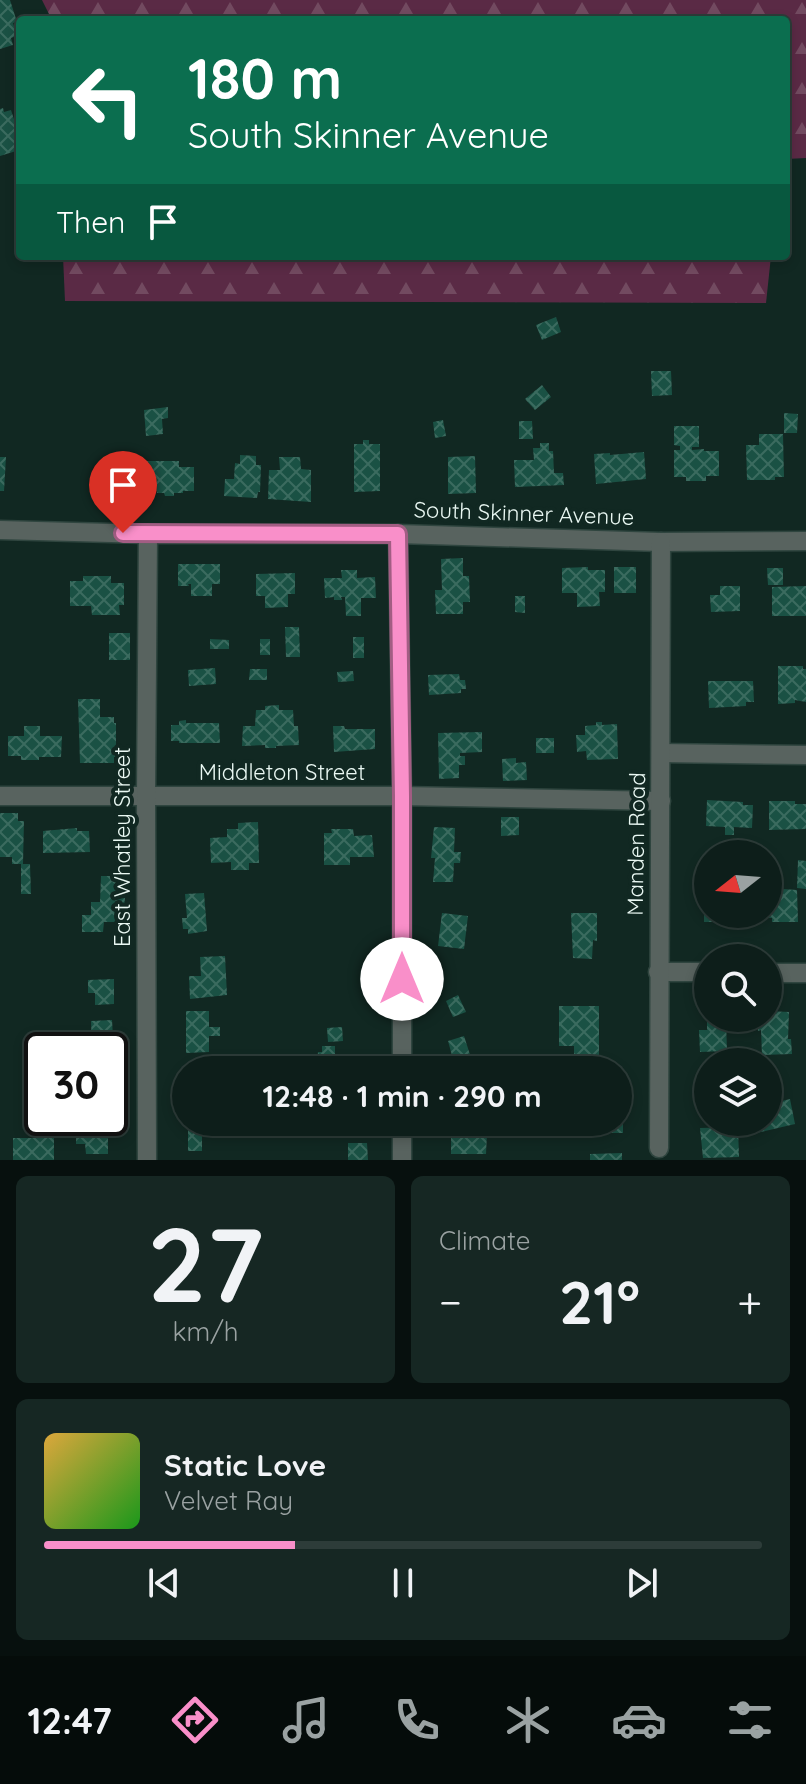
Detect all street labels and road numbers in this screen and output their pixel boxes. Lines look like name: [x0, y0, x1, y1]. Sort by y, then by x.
street label: South Skinner Avenue: [413, 495, 635, 531]
street label: East Whatley Street: [108, 747, 136, 947]
street label: Middleton Street: [199, 758, 365, 786]
street label: Manden Road: [621, 772, 651, 916]

